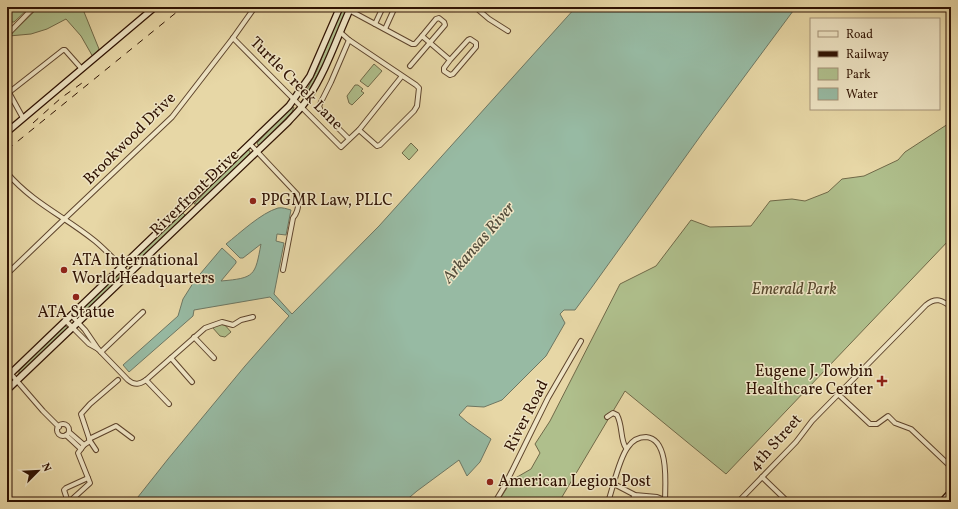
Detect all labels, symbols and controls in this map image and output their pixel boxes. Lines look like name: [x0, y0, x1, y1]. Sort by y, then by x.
legend: [810, 18, 940, 110]
text: Road: [846, 27, 873, 43]
street label: Turtle Creek Lane: [244, 32, 348, 136]
text: Railway: [846, 47, 889, 63]
text: Park: [846, 67, 871, 83]
text: Water: [846, 87, 878, 103]
street label: Brookwood Drive: [79, 88, 181, 190]
street label: Riverfront Drive: [145, 145, 245, 241]
place label: PPGMR Law, PLLC: [261, 190, 393, 212]
marker: PPGMR Law, PLLC: [248, 196, 258, 206]
water label: Arkansas River: [437, 197, 521, 289]
place label: ATA International World Headquarters: [72, 250, 215, 290]
marker: ATA International World Headquarters: [59, 265, 69, 275]
park label: Emerald Park: [751, 279, 837, 301]
marker: ATA Statue: [71, 292, 81, 302]
place label: ATA Statue: [37, 302, 115, 324]
place label: Eugene J. Towbin Healthcare Center: [746, 361, 873, 401]
marker: Eugene J. Towbin Healthcare Center: [876, 375, 888, 387]
street label: River Road: [500, 376, 554, 456]
street label: 4th Street: [744, 409, 808, 476]
north arrow: [18, 451, 58, 491]
text: N: [37, 461, 54, 474]
place label: American Legion Post: [498, 471, 652, 493]
marker: American Legion Post: [485, 477, 495, 487]

